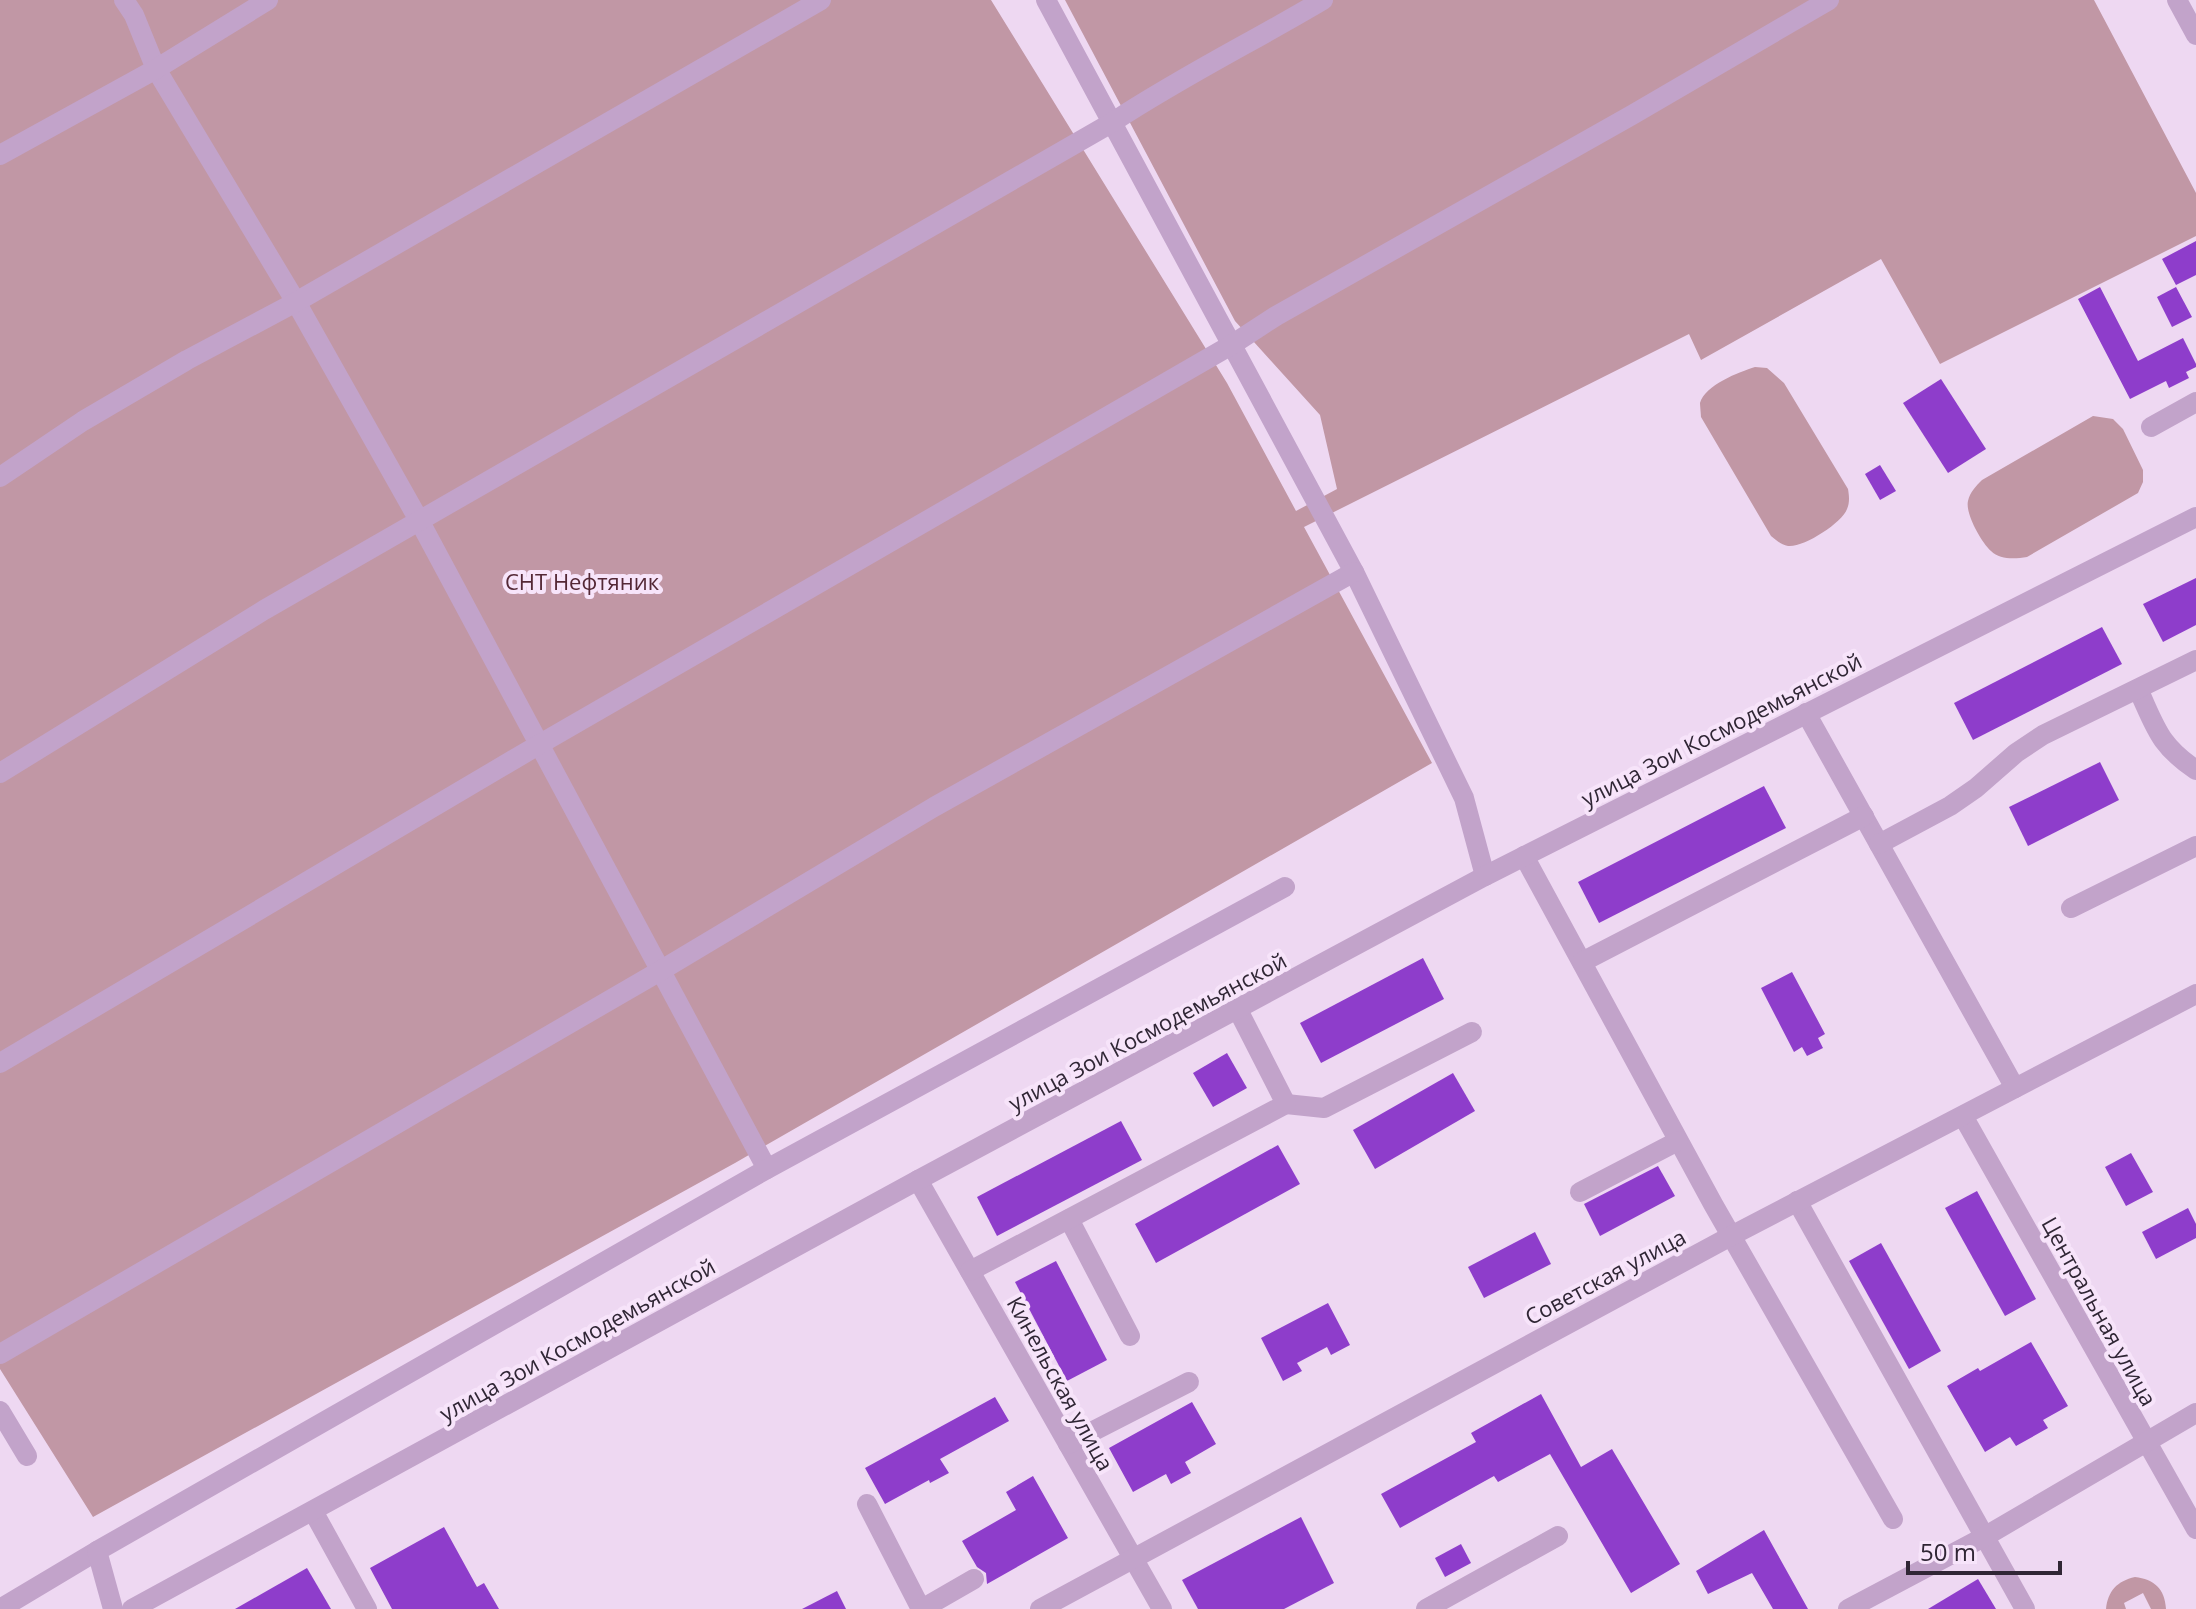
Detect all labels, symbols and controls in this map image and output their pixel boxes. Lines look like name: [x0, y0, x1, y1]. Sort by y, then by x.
park label: СНТ Нефтяник: [505, 566, 660, 596]
street label: улица Зои Космодемьянской: [1576, 645, 1866, 813]
street label: улица Зои Космодемьянской: [1003, 945, 1291, 1117]
street label: Центральная улица: [2036, 1211, 2164, 1411]
street label: Советская улица: [1519, 1221, 1691, 1331]
street label: улица Зои Космодемьянской: [434, 1251, 720, 1427]
street label: Кинельская улица: [1001, 1291, 1121, 1475]
scale bar: [1908, 1525, 2060, 1575]
text: 50 m: [1920, 1535, 1976, 1568]

